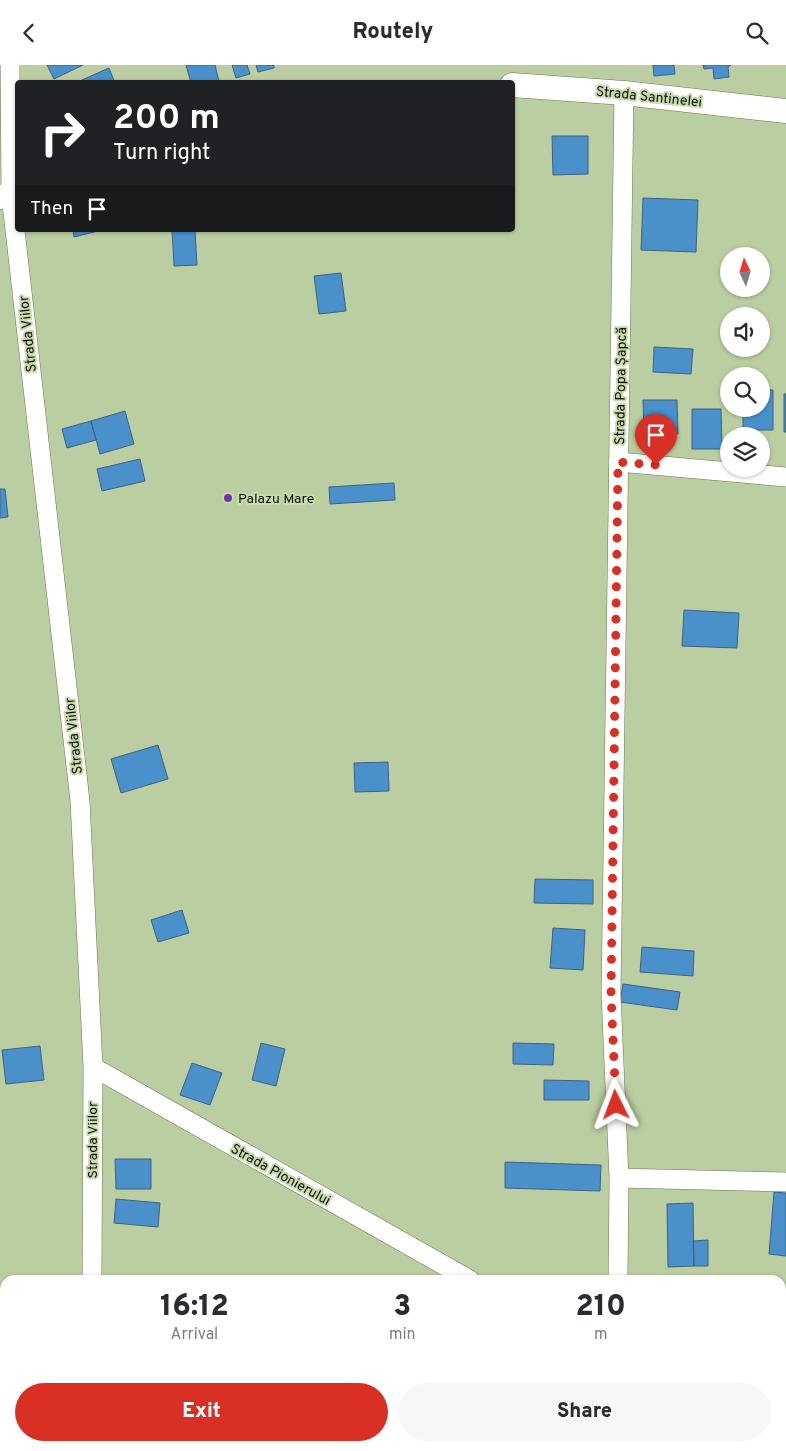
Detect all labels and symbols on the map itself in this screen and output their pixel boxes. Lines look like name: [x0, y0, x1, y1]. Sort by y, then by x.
street label: Strada Santinelei: [595, 83, 703, 112]
north arrow: [720, 247, 770, 297]
street label: Strada Viilor: [16, 294, 41, 373]
street label: Strada Popa Șapcă: [612, 327, 631, 445]
pin: [635, 414, 677, 465]
place label: Palazu Mare: [238, 491, 314, 508]
marker: Palazu Mare: [222, 492, 234, 504]
street label: Strada Viilor: [62, 696, 87, 775]
position arrow: [589, 1078, 641, 1130]
street label: Strada Viilor: [85, 1101, 102, 1178]
street label: Strada Pionierului: [227, 1141, 333, 1210]

